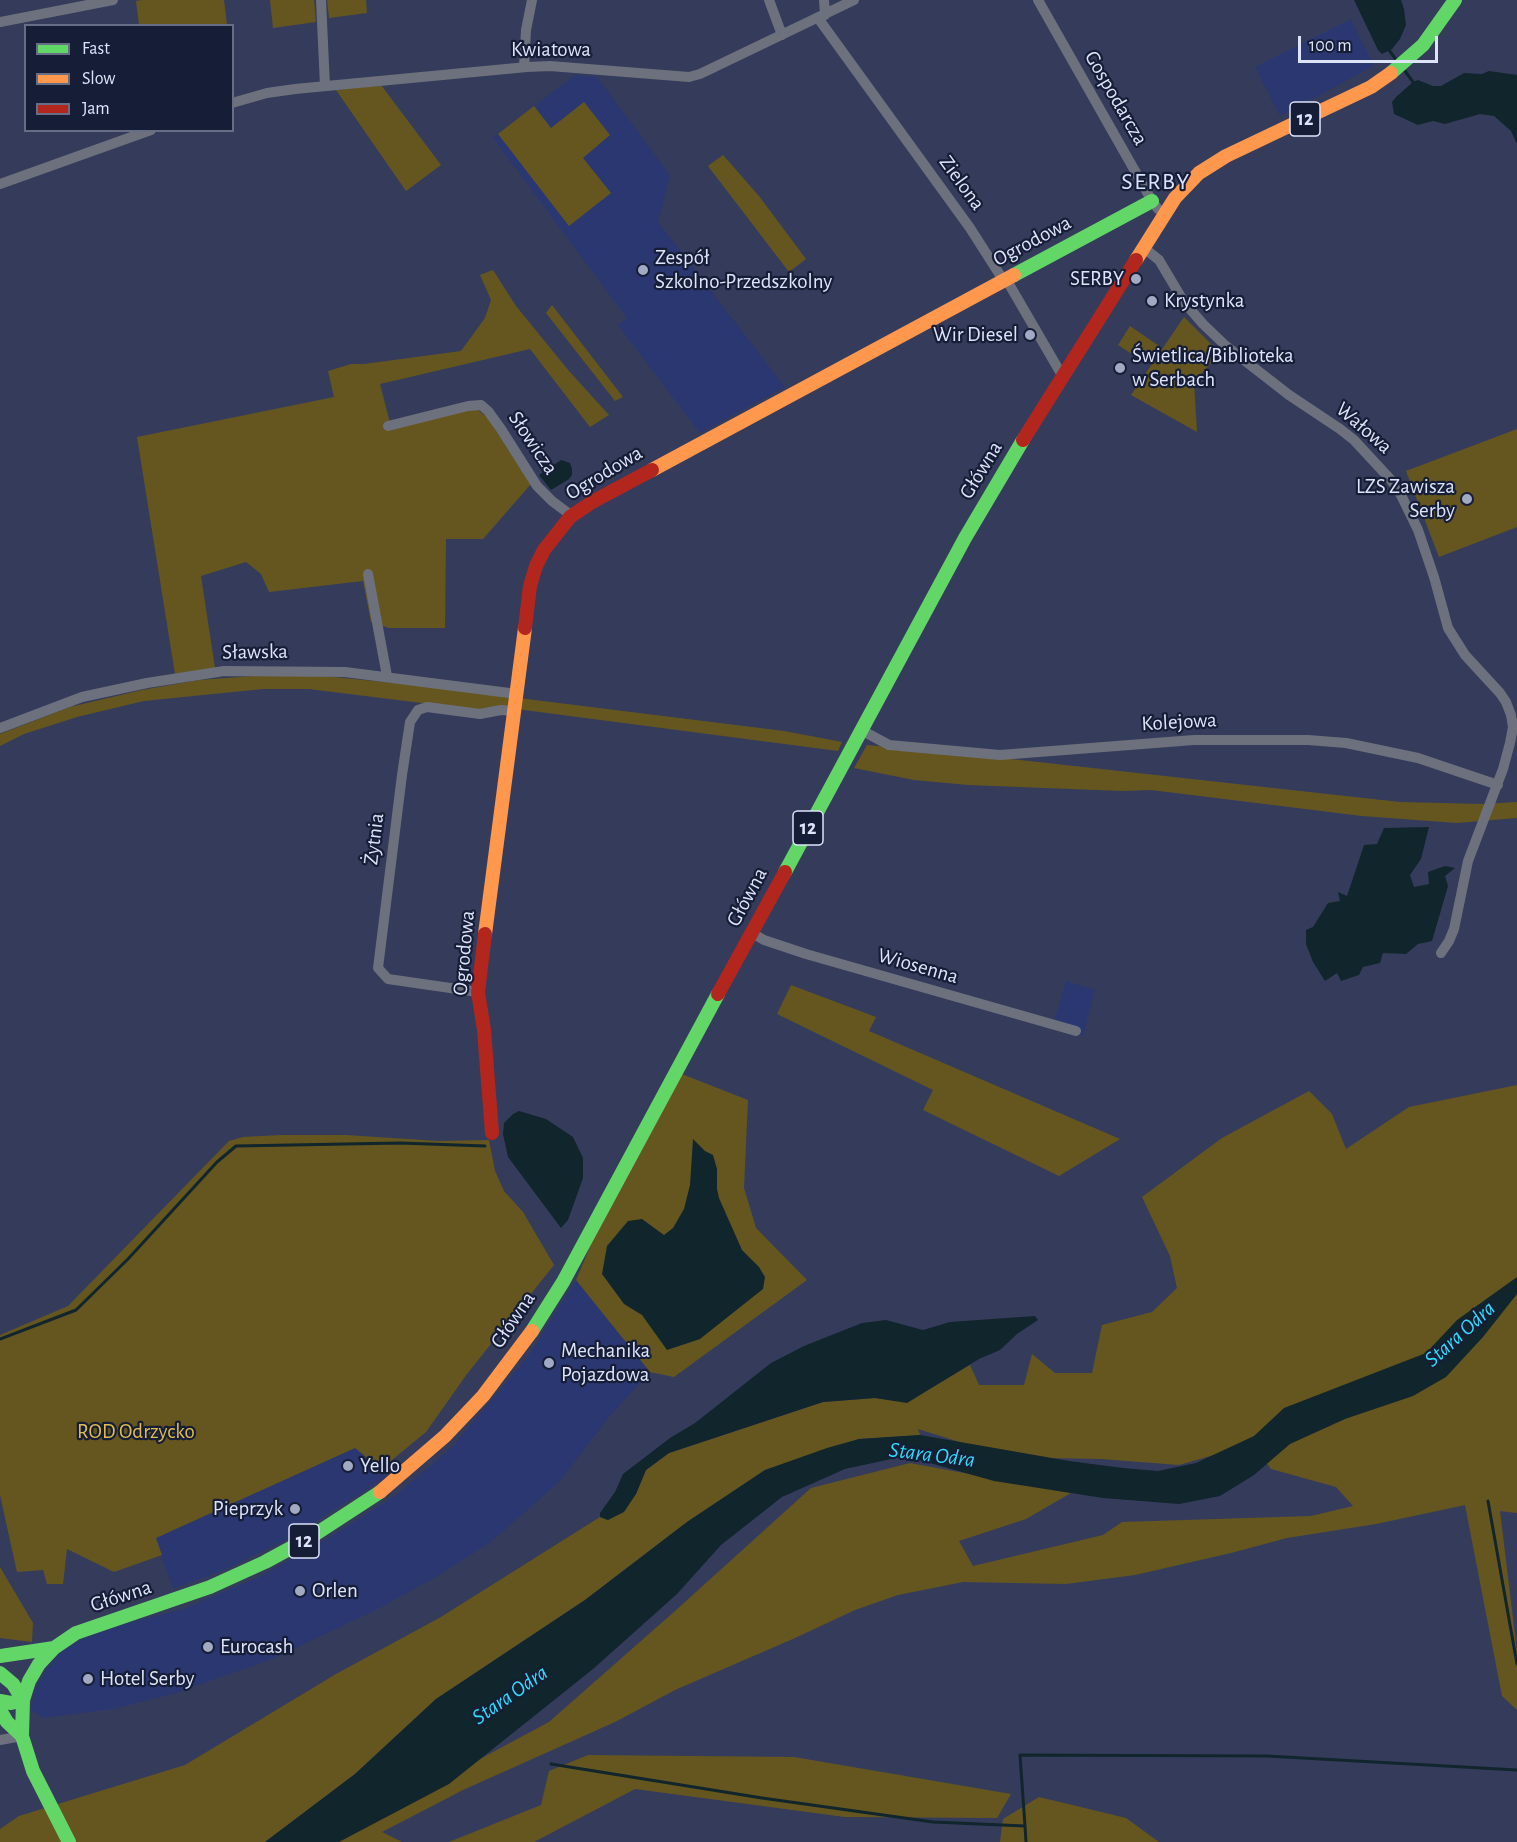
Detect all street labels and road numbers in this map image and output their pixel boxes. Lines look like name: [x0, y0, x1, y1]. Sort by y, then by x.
street label: Kwiatowa: [511, 37, 591, 63]
street label: Gospodarcza: [1079, 46, 1153, 150]
road number: 12: [1290, 102, 1320, 136]
street label: Zielona: [934, 151, 990, 215]
street label: Ogrodowa: [989, 210, 1075, 272]
street label: Wałowa: [1331, 397, 1397, 459]
street label: Słowicza: [503, 406, 563, 480]
street label: Główna: [954, 437, 1008, 503]
street label: Ogrodowa: [561, 440, 647, 506]
street label: Sławska: [222, 639, 288, 665]
street label: Kolejowa: [1141, 707, 1217, 737]
road number: 12: [793, 811, 823, 845]
street label: Żytnia: [358, 812, 390, 866]
street label: Główna: [721, 863, 773, 931]
street label: Ogrodowa: [448, 910, 480, 996]
street label: Wiosenna: [875, 942, 961, 990]
street label: Główna: [485, 1287, 541, 1353]
road number: 12: [289, 1524, 319, 1558]
street label: Główna: [87, 1574, 155, 1618]

